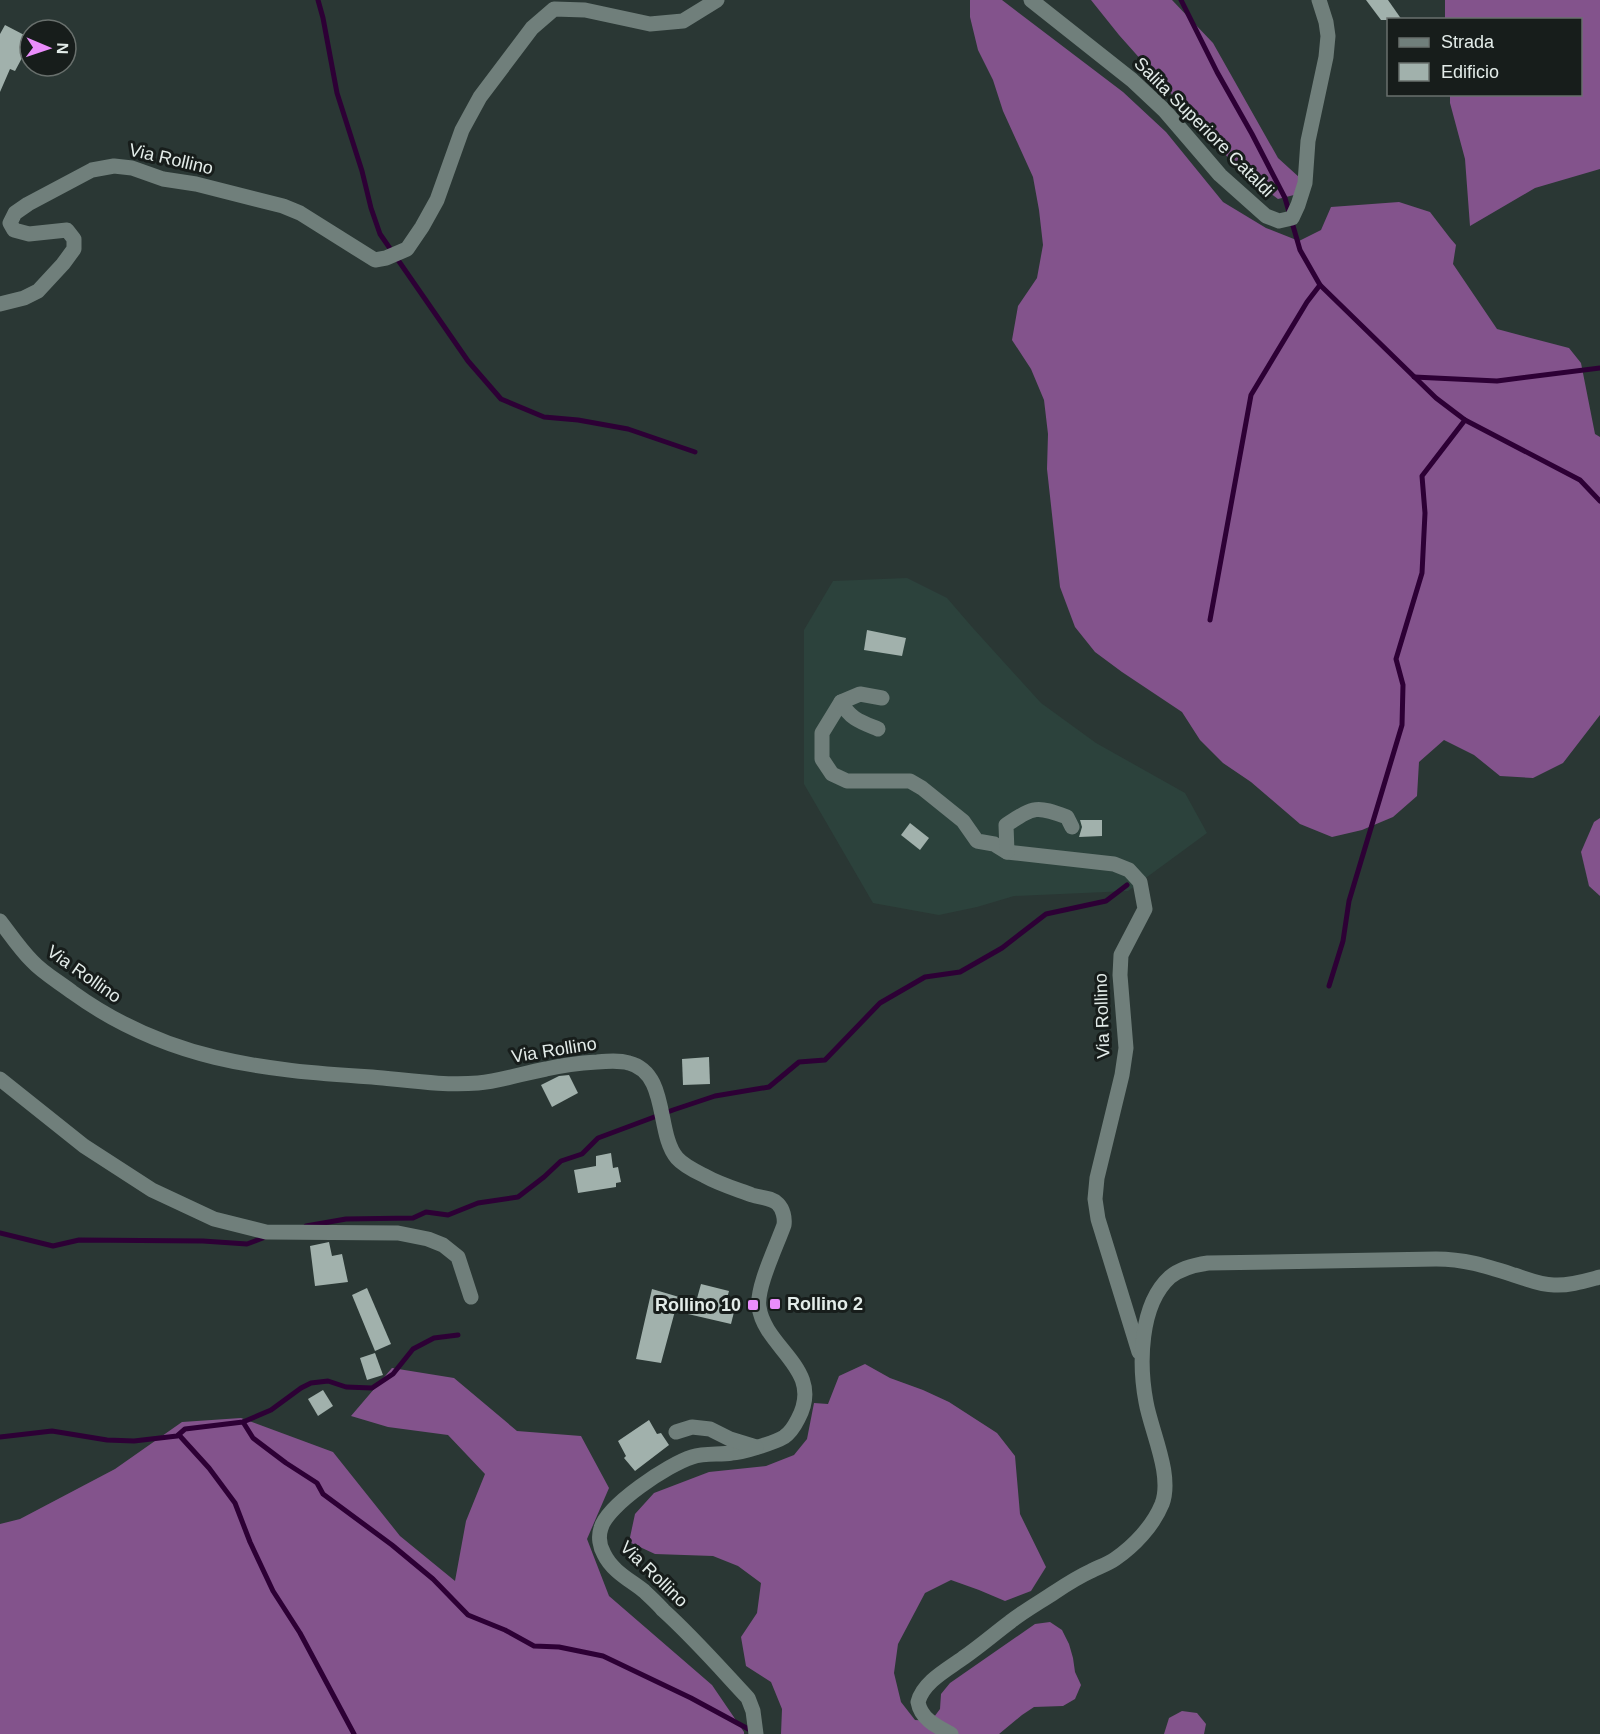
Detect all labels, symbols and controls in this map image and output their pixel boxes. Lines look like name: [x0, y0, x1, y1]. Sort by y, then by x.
north arrow: [18, 18, 78, 78]
legend: [1387, 18, 1582, 96]
text: Strada: [1441, 32, 1495, 52]
text: N: [54, 42, 71, 55]
street label: Salita Superiore Cataldi: [1130, 53, 1278, 201]
text: Edificio: [1441, 62, 1499, 82]
street label: Via Rollino: [127, 140, 215, 178]
street label: Via Rollino: [43, 941, 125, 1007]
street label: Via Rollino: [1091, 973, 1113, 1059]
street label: Via Rollino: [510, 1033, 598, 1067]
place label: Rollino 2: [787, 1294, 863, 1314]
place label: Rollino 10: [655, 1295, 741, 1315]
marker: Rollino 2: [768, 1297, 782, 1311]
marker: Rollino 10: [746, 1298, 760, 1312]
street label: Via Rollino: [616, 1537, 692, 1611]

